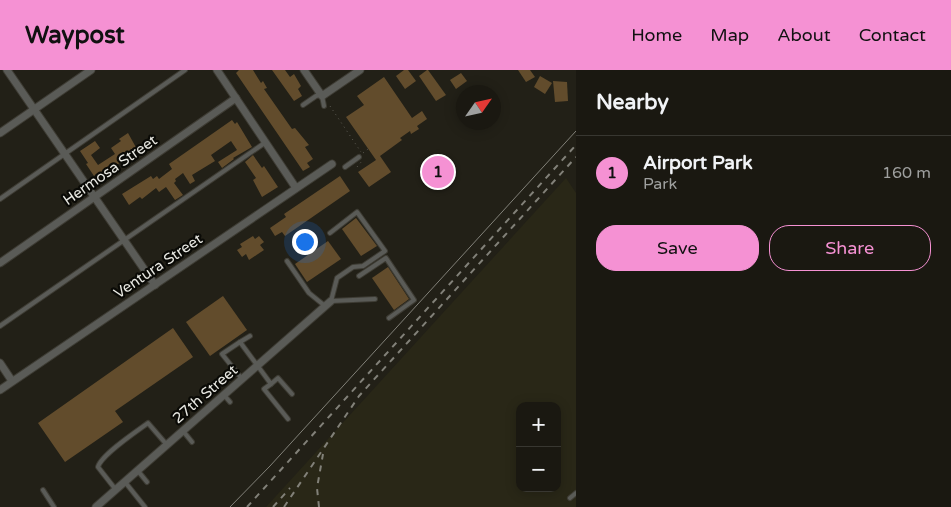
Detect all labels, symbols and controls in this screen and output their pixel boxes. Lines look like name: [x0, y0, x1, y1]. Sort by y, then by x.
text: Waypost: [25, 21, 125, 50]
text: Home: [631, 24, 682, 46]
text: Map: [710, 24, 749, 46]
text: About: [777, 24, 831, 46]
text: Contact: [859, 24, 926, 46]
north arrow: [456, 85, 501, 130]
text: Nearby: [596, 90, 669, 115]
street label: Hermosa Street: [60, 131, 161, 209]
text: Airport Park: [643, 152, 753, 174]
pin: 1: [422, 153, 454, 191]
text: 1: [607, 163, 617, 183]
text: 160 m: [882, 163, 931, 183]
text: Park: [643, 174, 677, 194]
button: Save: [596, 225, 759, 271]
button: Share: [769, 225, 931, 271]
your location: [292, 229, 318, 255]
street label: Ventura Street: [110, 230, 206, 302]
street label: 27th Street: [169, 361, 241, 427]
map controls: [516, 402, 561, 492]
button: +: [516, 402, 561, 447]
button: −: [516, 447, 561, 492]

